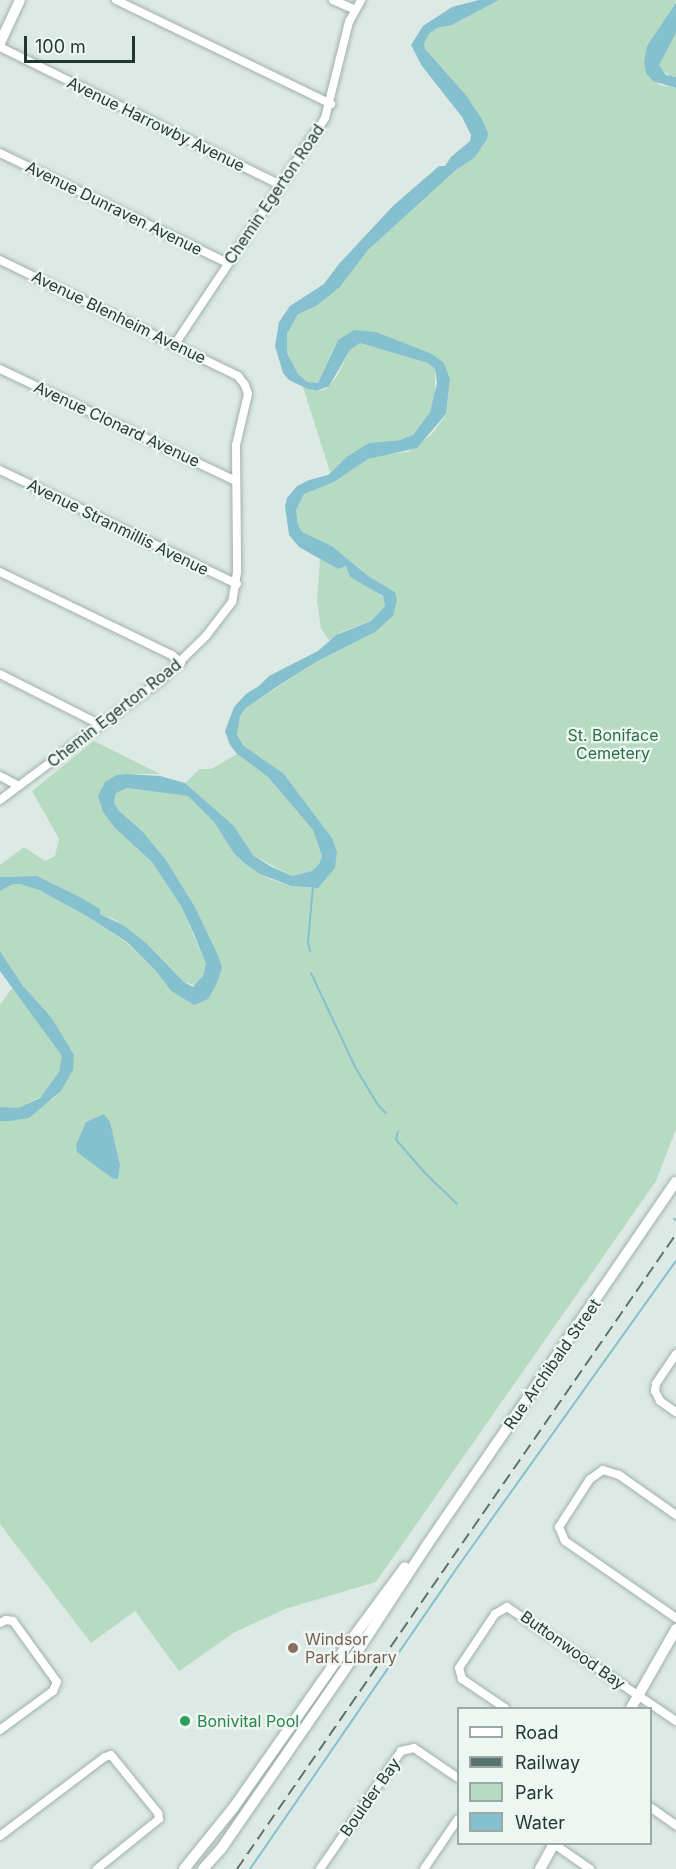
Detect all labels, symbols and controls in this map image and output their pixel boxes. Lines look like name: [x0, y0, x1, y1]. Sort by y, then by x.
scale bar: [27, 24, 138, 62]
text: 100 m: [35, 36, 86, 57]
street label: Avenue Harrowby Avenue: [64, 73, 248, 175]
street label: Chemin Egerton Road: [220, 120, 328, 268]
street label: Avenue Dunraven Avenue: [23, 157, 205, 259]
street label: Avenue Blenheim Avenue: [29, 266, 209, 368]
street label: Avenue Clonard Avenue: [31, 377, 203, 471]
street label: Avenue Stranmillis Avenue: [24, 475, 212, 579]
street label: Chemin Egerton Road: [43, 655, 185, 771]
park label: St. Boniface Cemetery: [567, 725, 659, 763]
street label: Rue Archibald Street: [500, 1295, 604, 1433]
street label: Buttonwood Bay: [517, 1607, 629, 1693]
place label: Windsor Park Library: [305, 1629, 397, 1667]
marker: Windsor Park Library: [286, 1641, 300, 1655]
legend: [457, 1707, 652, 1845]
place label: Bonivital Pool: [197, 1711, 299, 1731]
marker: Bonivital Pool: [178, 1714, 192, 1728]
text: Road: [515, 1722, 558, 1743]
text: Railway: [515, 1752, 580, 1773]
street label: Boulder Bay: [336, 1754, 404, 1840]
text: Park: [515, 1782, 554, 1803]
text: Water: [515, 1812, 565, 1833]

